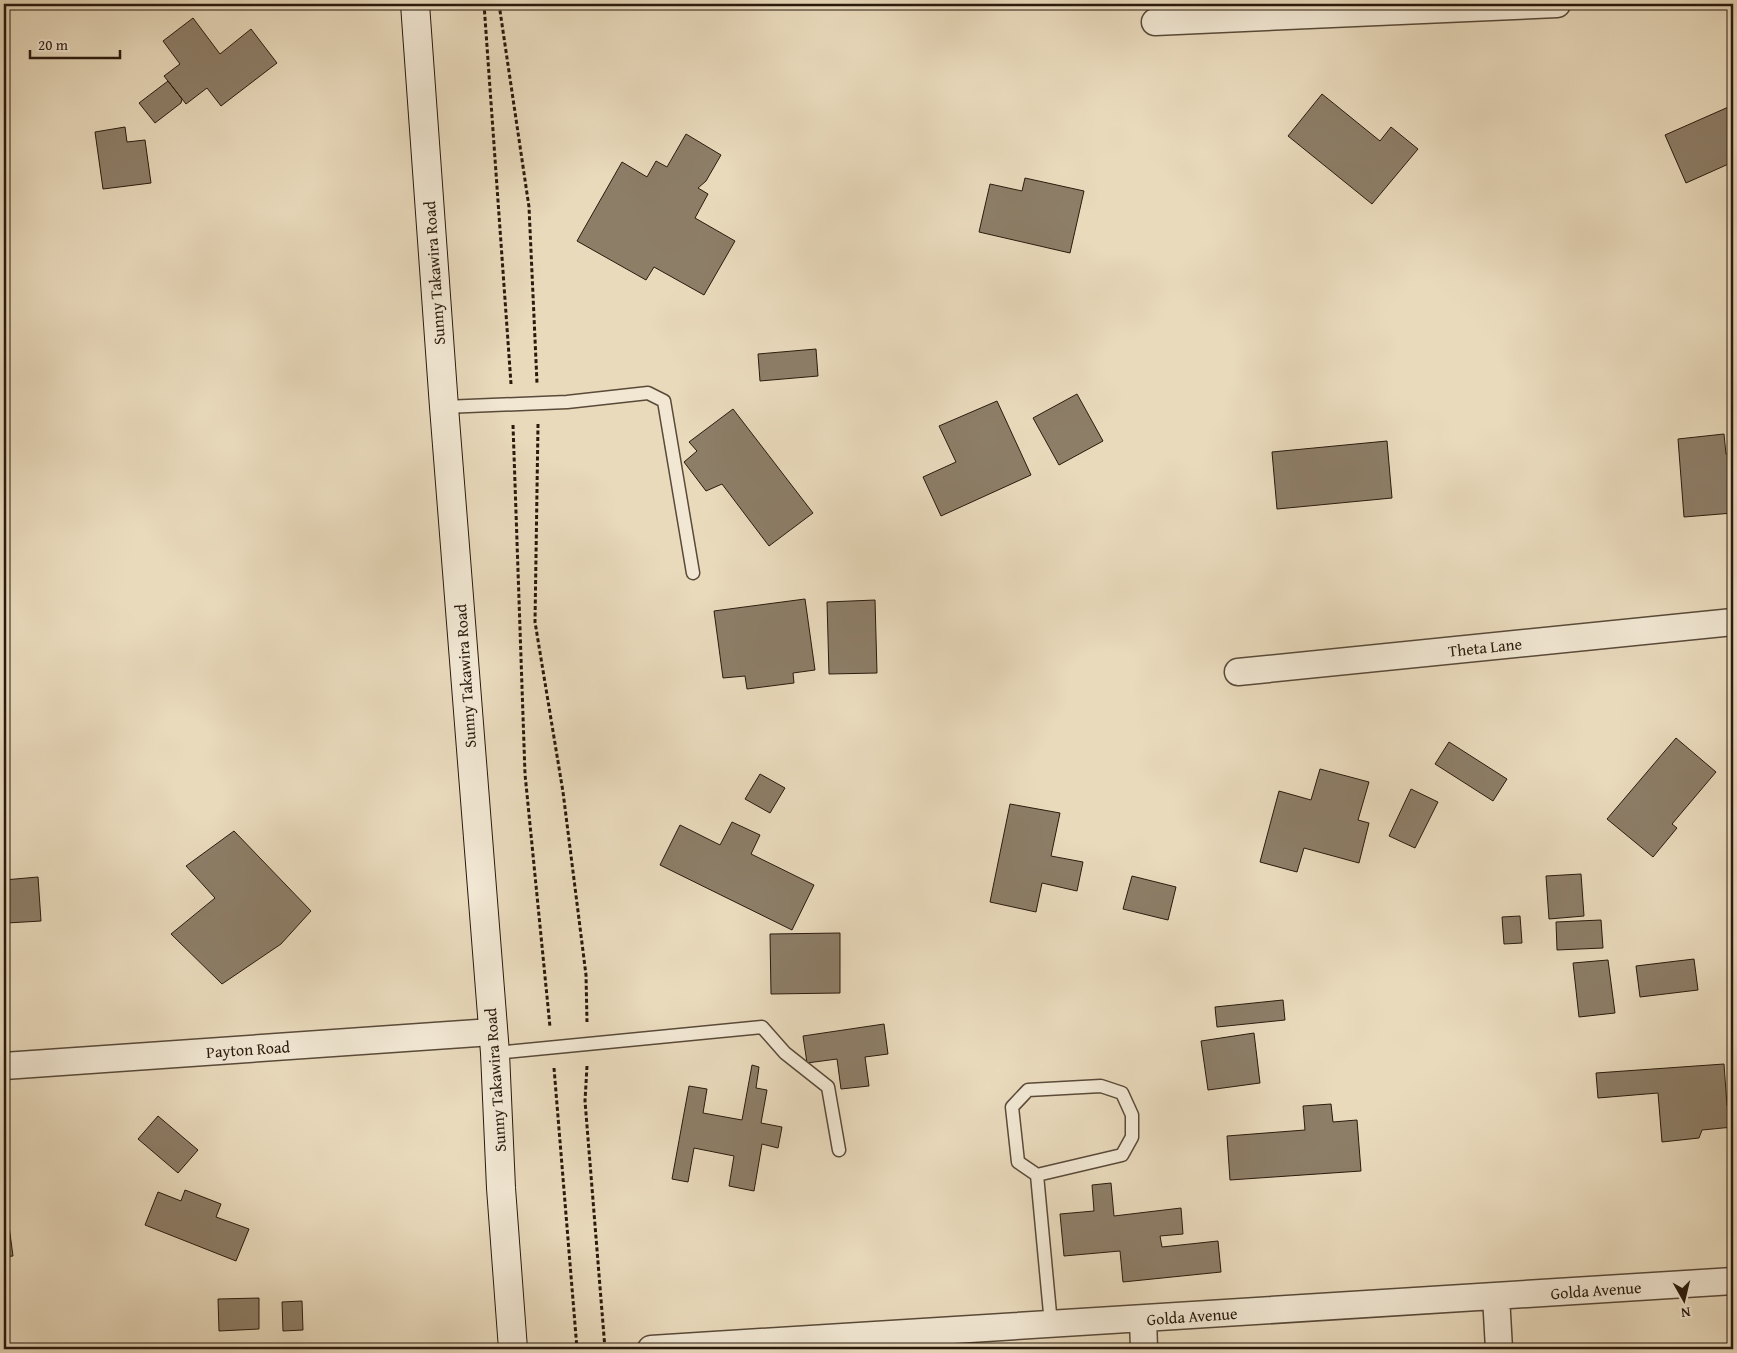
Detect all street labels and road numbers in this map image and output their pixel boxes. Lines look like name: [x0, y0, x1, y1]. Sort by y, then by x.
street label: Sunny Takawira Road: [417, 200, 451, 346]
street label: Sunny Takawira Road: [448, 603, 482, 749]
street label: Theta Lane: [1447, 631, 1523, 663]
street label: Sunny Takawira Road: [478, 1007, 512, 1153]
street label: Payton Road: [205, 1034, 291, 1064]
street label: Golda Avenue: [1550, 1275, 1642, 1305]
street label: Golda Avenue: [1146, 1301, 1238, 1331]

